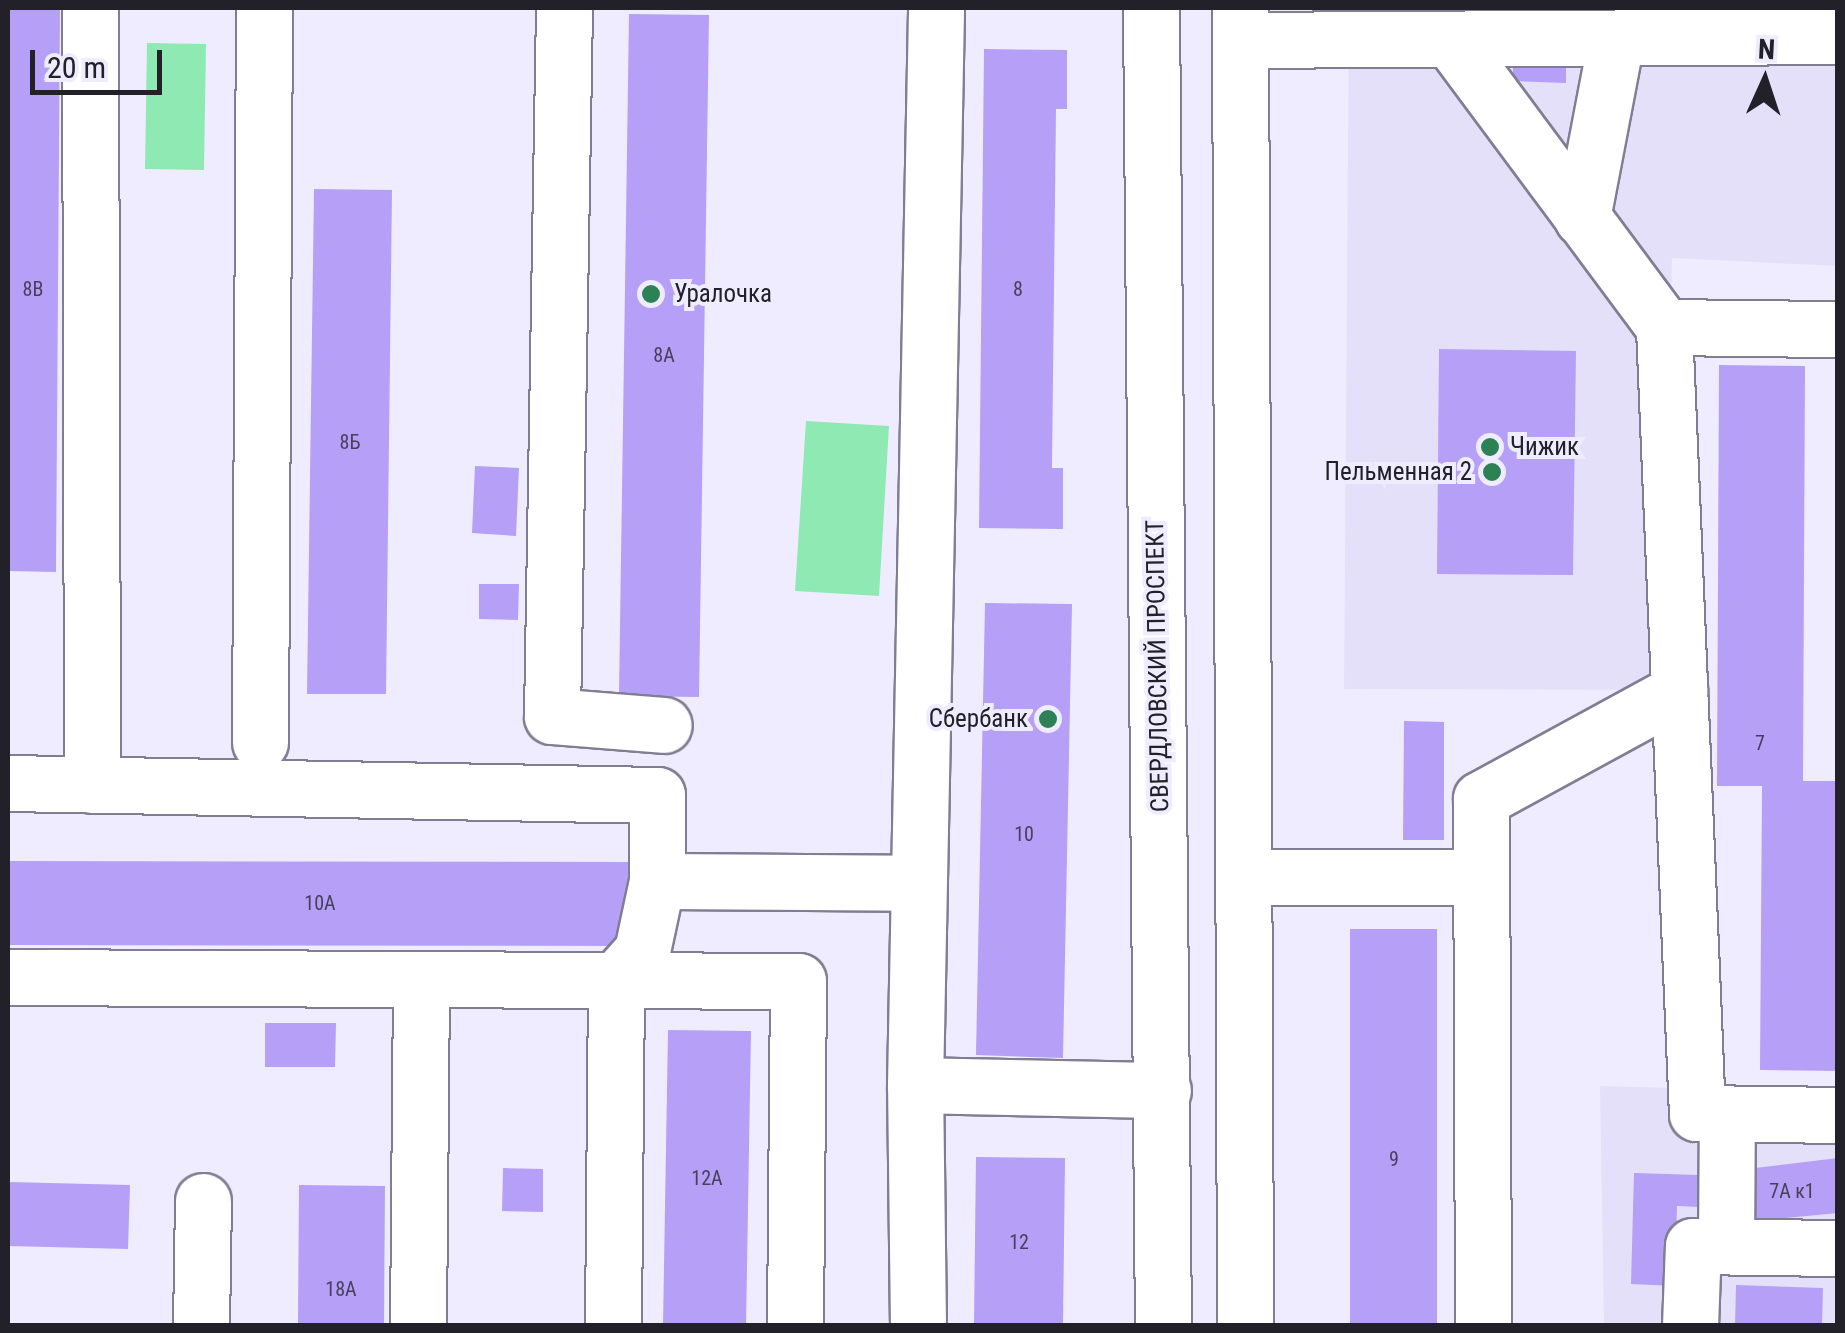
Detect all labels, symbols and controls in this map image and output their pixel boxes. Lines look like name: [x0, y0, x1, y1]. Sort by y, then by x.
scale bar: [35, 30, 168, 92]
north arrow: [1715, 30, 1815, 130]
text: N: [1757, 33, 1776, 66]
text: 20 m: [47, 50, 106, 85]
house number: 8В: [23, 277, 43, 301]
house number: 8: [1013, 277, 1023, 301]
place label: Уралочка: [674, 279, 772, 309]
marker: Уралочка: [638, 281, 664, 307]
house number: 8А: [653, 343, 675, 367]
house number: 8Б: [340, 430, 360, 454]
place label: Чижик: [1510, 432, 1579, 462]
marker: Чижик: [1479, 436, 1501, 458]
place label: Пельменная 2: [1325, 457, 1472, 487]
marker: Пельменная 2: [1481, 461, 1503, 483]
street label: СВЕРДЛОВСКИЙ ПРОСПЕКТ: [1140, 520, 1176, 812]
place label: Сбербанк: [929, 704, 1028, 734]
marker: Сбербанк: [1037, 708, 1059, 730]
house number: 7: [1755, 731, 1765, 755]
house number: 10: [1014, 822, 1034, 846]
house number: 10А: [304, 891, 336, 915]
house number: 9: [1389, 1147, 1399, 1171]
house number: 12А: [691, 1166, 723, 1190]
house number: 7А к1: [1769, 1179, 1815, 1203]
house number: 12: [1009, 1230, 1029, 1254]
house number: 18А: [325, 1277, 357, 1301]

